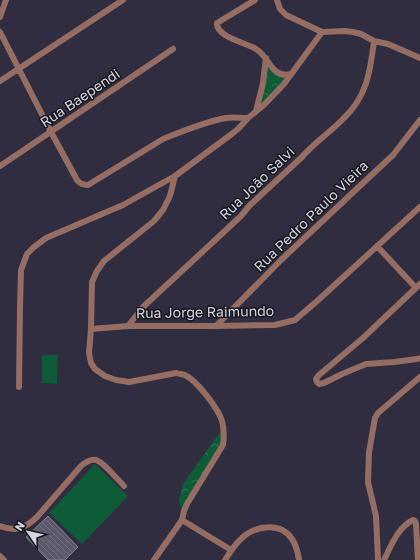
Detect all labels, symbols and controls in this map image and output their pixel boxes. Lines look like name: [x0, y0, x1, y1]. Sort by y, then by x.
street label: Rua Baependi: [37, 65, 123, 130]
street label: Rua João Salvi: [216, 143, 298, 223]
street label: Rua Pedro Paulo Vieira: [250, 157, 371, 275]
street label: Rua Jorge Raimundo: [136, 302, 274, 321]
north arrow: [8, 512, 48, 552]
text: N: [12, 519, 27, 533]

